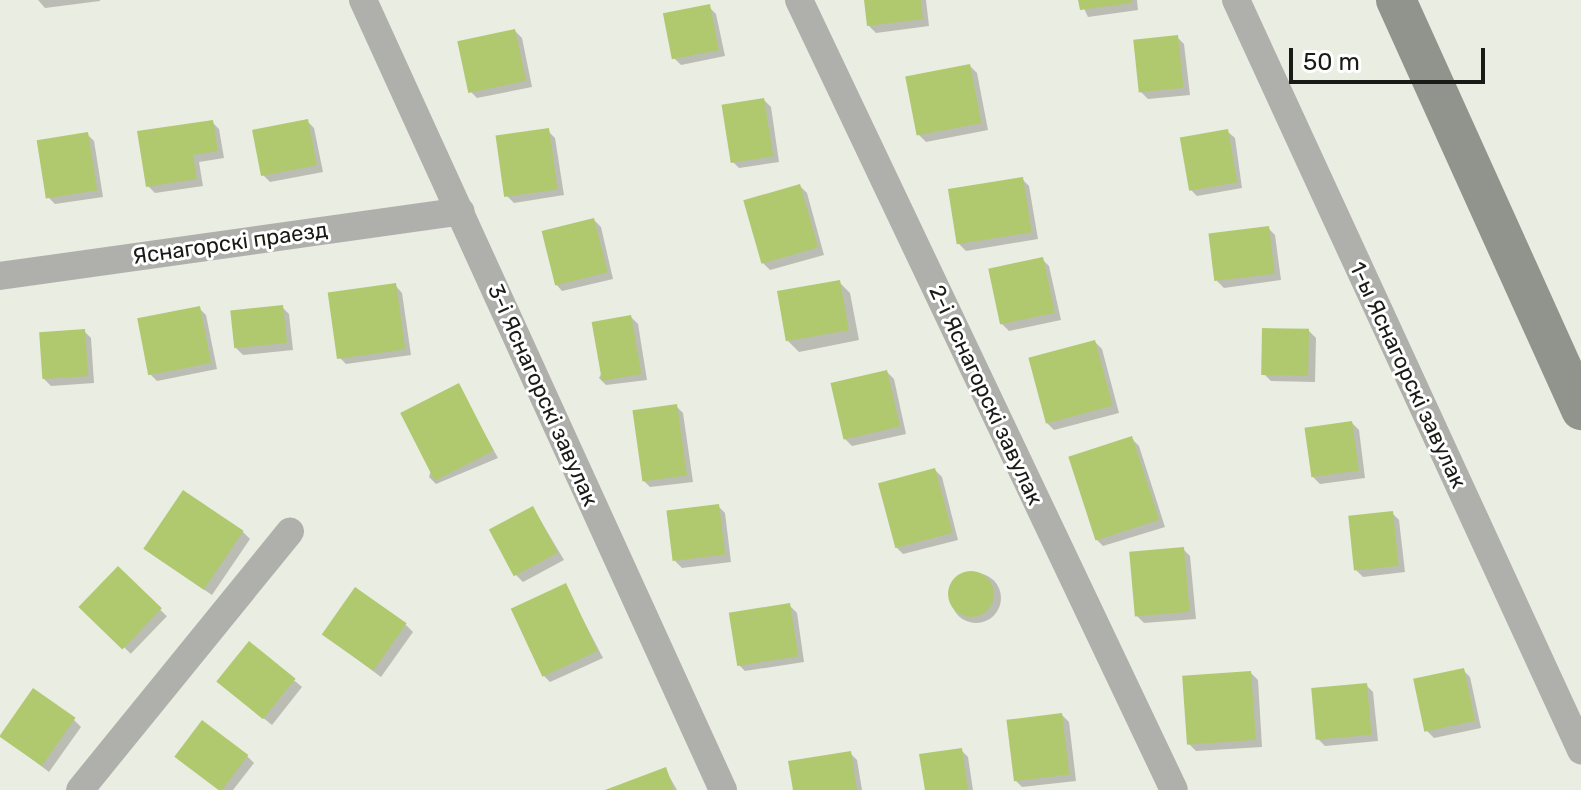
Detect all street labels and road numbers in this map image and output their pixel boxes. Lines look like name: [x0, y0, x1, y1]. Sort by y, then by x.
street label: Яснагорскі праезд: [131, 216, 329, 270]
street label: 1-ы Яснагорскі завулак: [1344, 258, 1472, 492]
street label: 3-і Яснагорскі завулак: [482, 280, 604, 510]
street label: 2-і Яснагорскі завулак: [923, 281, 1049, 509]

